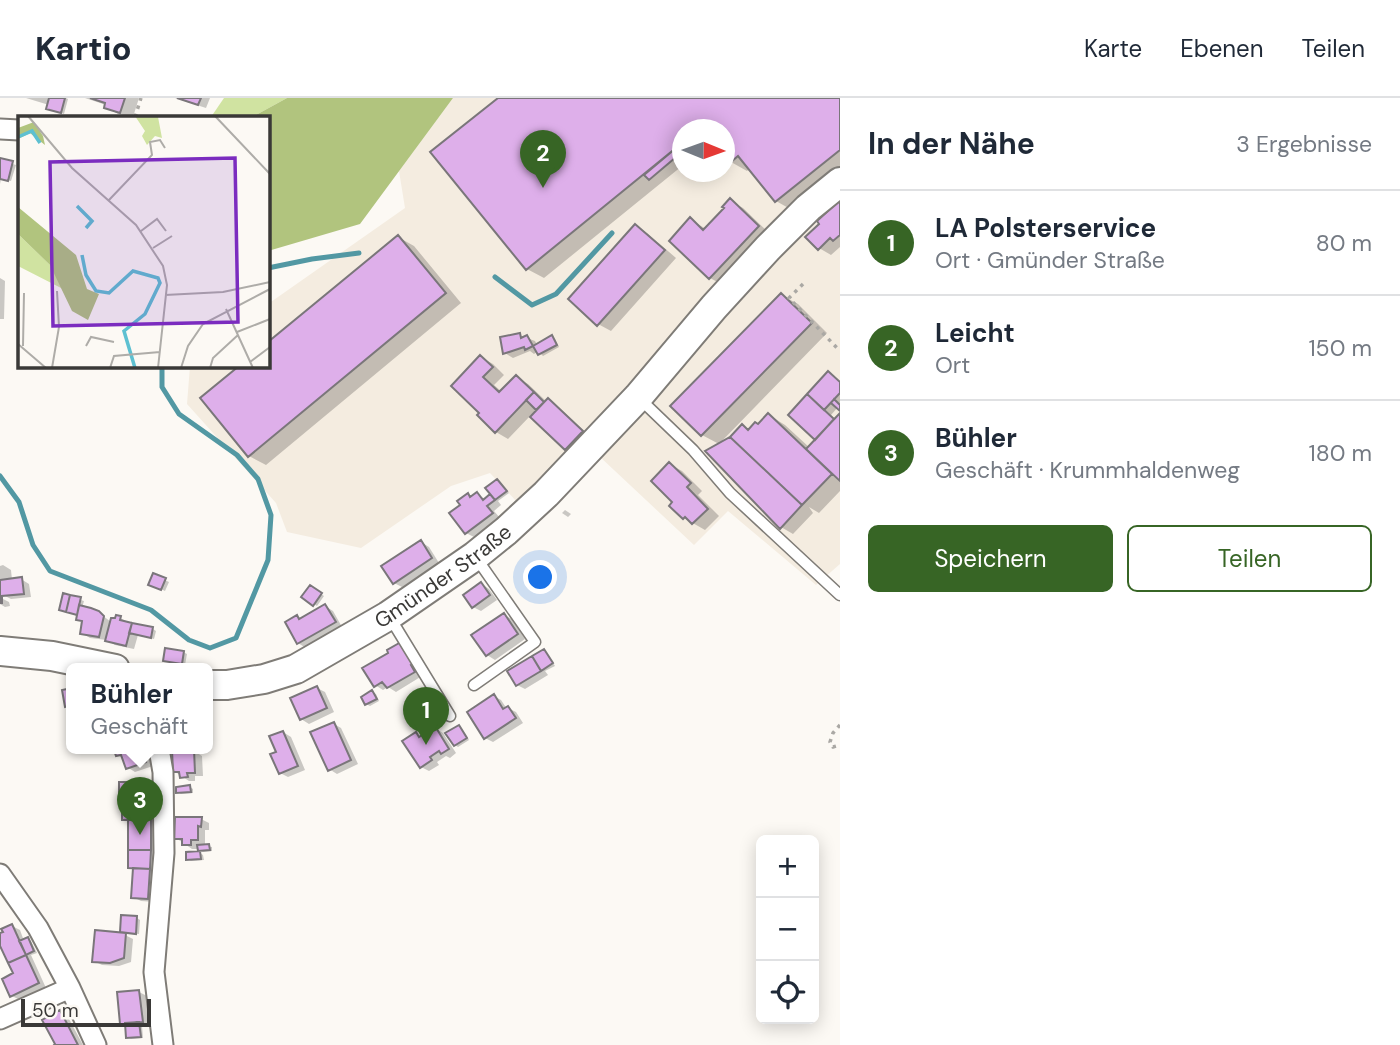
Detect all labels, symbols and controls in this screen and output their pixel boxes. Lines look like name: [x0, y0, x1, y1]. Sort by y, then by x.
text: Kartio: [35, 27, 132, 70]
text: Karte: [1084, 33, 1142, 64]
text: Ebenen: [1180, 33, 1264, 64]
text: Teilen: [1302, 33, 1365, 64]
inset map: [18, 116, 270, 368]
north arrow: [672, 119, 735, 182]
text: In der Nähe: [868, 124, 1035, 163]
text: 3 Ergebnisse: [1236, 129, 1372, 159]
pin: 2: [520, 130, 566, 188]
text: LA Polsterservice: [935, 211, 1156, 245]
text: 1: [887, 228, 895, 258]
text: 80 m: [1316, 228, 1372, 258]
text: Ort · Gmünder Straße: [935, 245, 1165, 275]
text: Leicht: [935, 316, 1015, 350]
text: 2: [884, 333, 898, 363]
text: 150 m: [1308, 333, 1372, 363]
text: Ort: [935, 350, 970, 380]
text: Bühler: [935, 421, 1017, 455]
text: 3: [884, 438, 898, 468]
text: 180 m: [1308, 438, 1372, 468]
text: Geschäft · Krummhaldenweg: [935, 455, 1240, 485]
street label: Gmünder Straße: [369, 518, 518, 635]
button: Speichern: [868, 525, 1113, 592]
button: Teilen: [1127, 525, 1372, 592]
your location: [523, 560, 557, 594]
popup: [66, 663, 213, 754]
text: Bühler: [91, 677, 173, 711]
pin: 1: [403, 687, 449, 745]
text: Geschäft: [91, 711, 188, 741]
pin: 3: [117, 777, 163, 835]
map controls: [756, 835, 819, 1024]
button: +: [756, 835, 819, 898]
button: −: [756, 898, 819, 961]
button: locate: [756, 961, 819, 1024]
scale bar: [21, 996, 150, 1028]
text: 50 m: [32, 998, 79, 1023]

